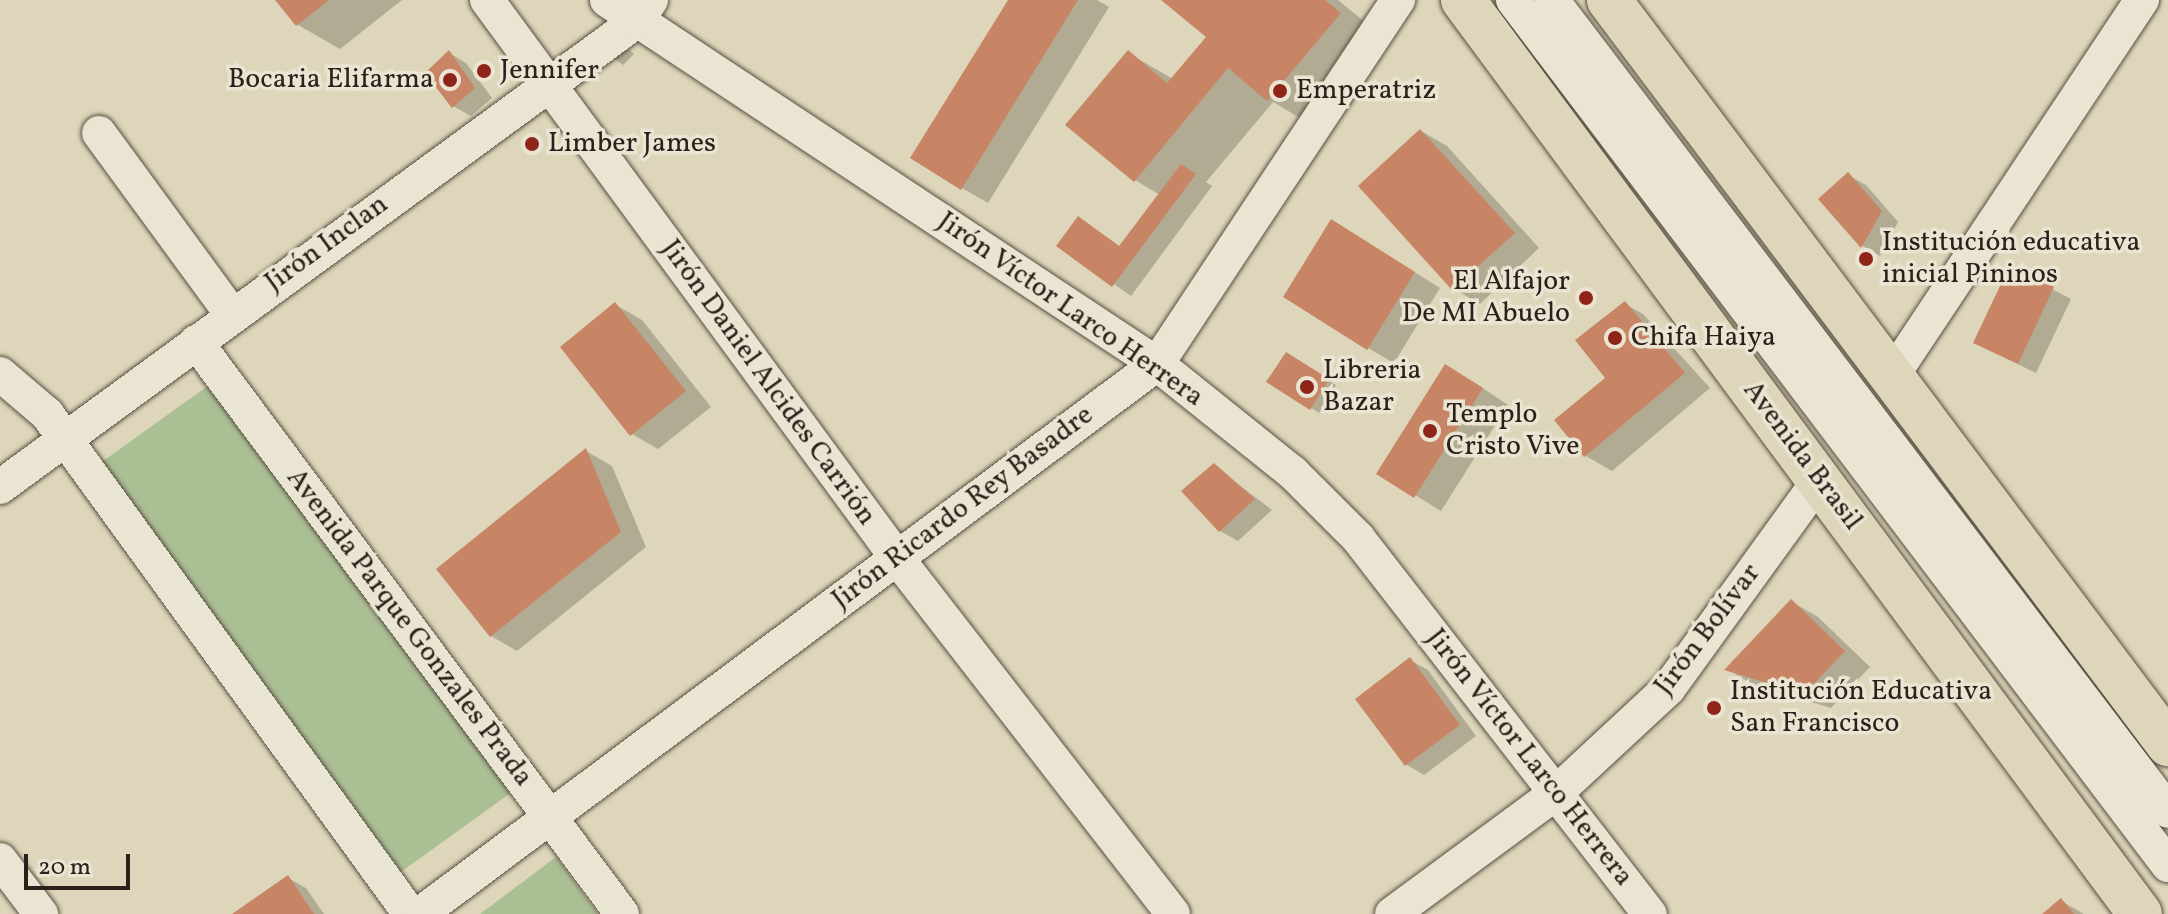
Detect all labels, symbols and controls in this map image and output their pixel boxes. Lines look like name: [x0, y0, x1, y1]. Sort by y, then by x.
place label: Jennifer: [500, 54, 599, 88]
marker: Jennifer: [475, 62, 493, 80]
place label: Bocaria Elifarma: [228, 63, 434, 97]
marker: Bocaria Elifarma: [441, 71, 459, 89]
place label: Emperatriz: [1296, 74, 1436, 108]
marker: Emperatriz: [1271, 82, 1289, 100]
place label: Limber James: [548, 127, 716, 161]
marker: Limber James: [523, 135, 541, 153]
street label: Jirón Inclan: [259, 188, 395, 300]
street label: Jirón Víctor Larco Herrera: [930, 205, 1210, 415]
place label: Institución educativa inicial Pininos: [1882, 226, 2141, 292]
street label: Jirón Daniel Alcides Carrión: [653, 234, 883, 532]
marker: Institución educativa inicial Pininos: [1857, 250, 1875, 268]
place label: El Alfajor De MI Abuelo: [1402, 265, 1570, 331]
marker: El Alfajor De MI Abuelo: [1577, 289, 1595, 307]
place label: Chifa Haiya: [1631, 321, 1776, 355]
marker: Chifa Haiya: [1606, 329, 1624, 347]
place label: Libreria Bazar: [1323, 354, 1422, 420]
street label: Avenida Brasil: [1735, 375, 1869, 537]
marker: Libreria Bazar: [1298, 378, 1316, 396]
place label: Templo Cristo Vive: [1446, 398, 1580, 464]
street label: Jirón Ricardo Rey Basadre: [825, 399, 1101, 617]
marker: Templo Cristo Vive: [1421, 422, 1439, 440]
street label: Avenida Parque Gonzales Prada: [278, 462, 540, 794]
street label: Jirón Bolívar: [1648, 558, 1768, 702]
street label: Jirón Víctor Larco Herrera: [1418, 622, 1640, 894]
place label: Institución Educativa San Francisco: [1730, 675, 1992, 741]
marker: Institución Educativa San Francisco: [1705, 699, 1723, 717]
scale bar: [28, 838, 134, 888]
text: 20 m: [38, 851, 91, 885]

